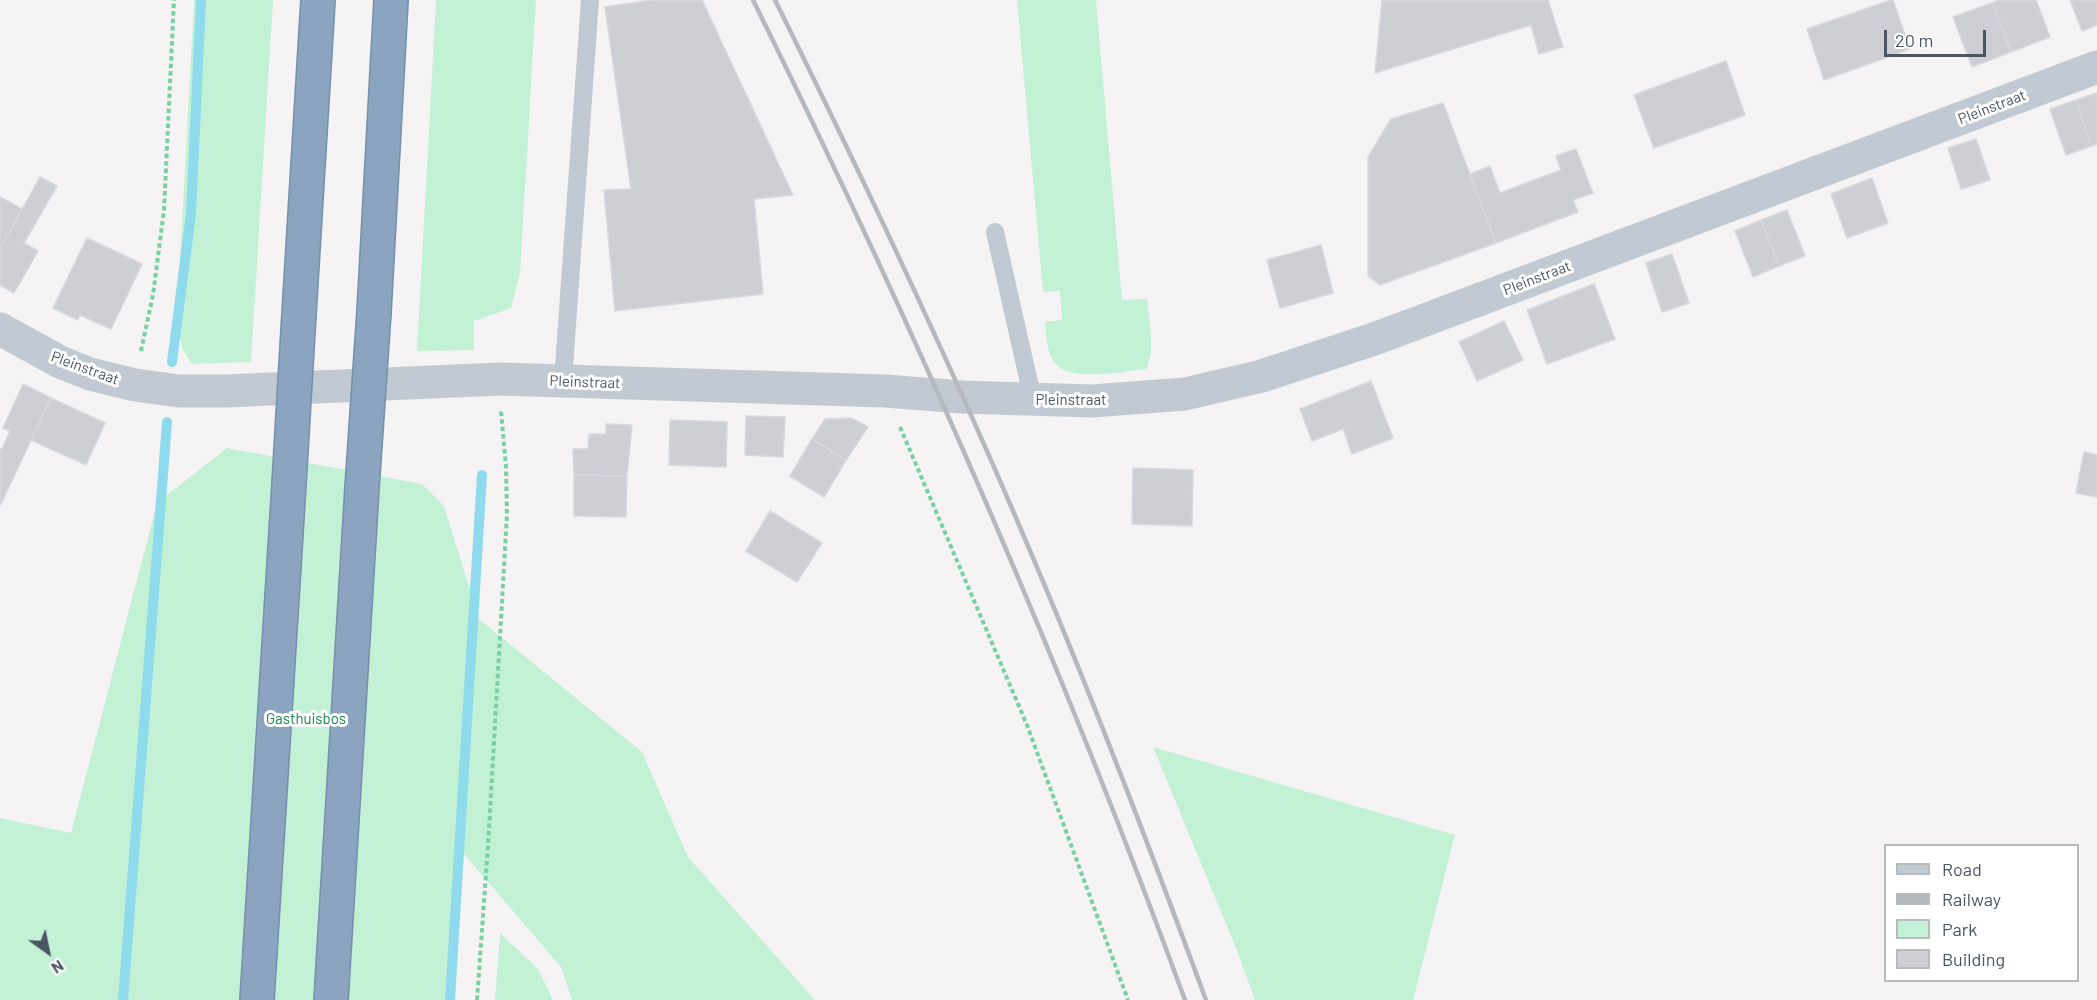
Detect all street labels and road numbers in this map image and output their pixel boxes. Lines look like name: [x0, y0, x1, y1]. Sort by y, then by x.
street label: Pleinstraat: [1956, 86, 2028, 128]
street label: Pleinstraat: [1501, 257, 1573, 299]
street label: Pleinstraat: [49, 347, 121, 389]
street label: Pleinstraat: [549, 372, 621, 392]
street label: Pleinstraat: [1035, 391, 1107, 409]

